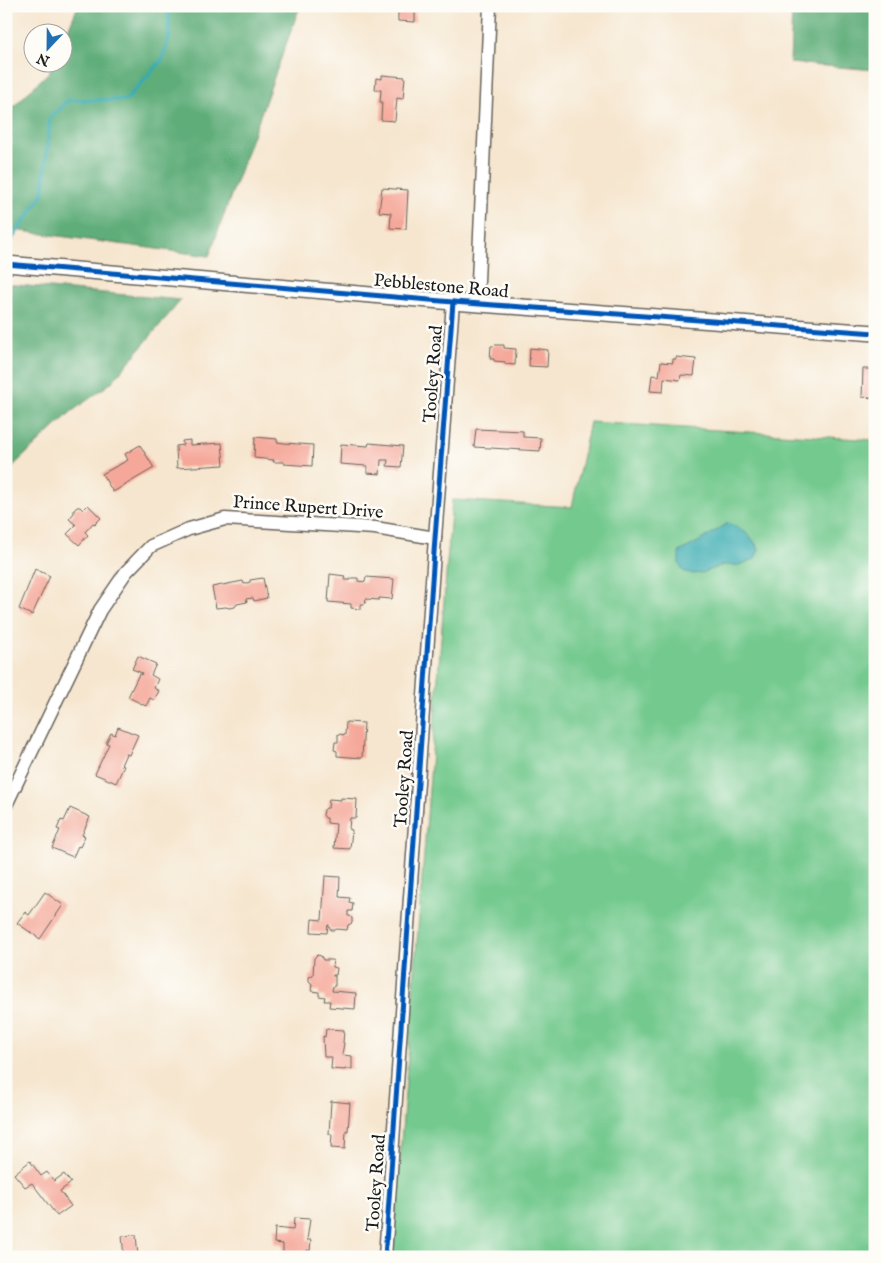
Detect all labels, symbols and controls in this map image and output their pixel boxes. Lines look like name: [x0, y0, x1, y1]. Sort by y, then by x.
north arrow: [22, 22, 72, 72]
text: N: [35, 49, 53, 70]
street label: Pebblestone Road: [373, 270, 510, 304]
street label: Tooley Road: [419, 324, 449, 423]
street label: Prince Rupert Drive: [232, 491, 384, 525]
street label: Tooley Road: [390, 729, 420, 828]
street label: Tooley Road: [362, 1133, 392, 1232]

